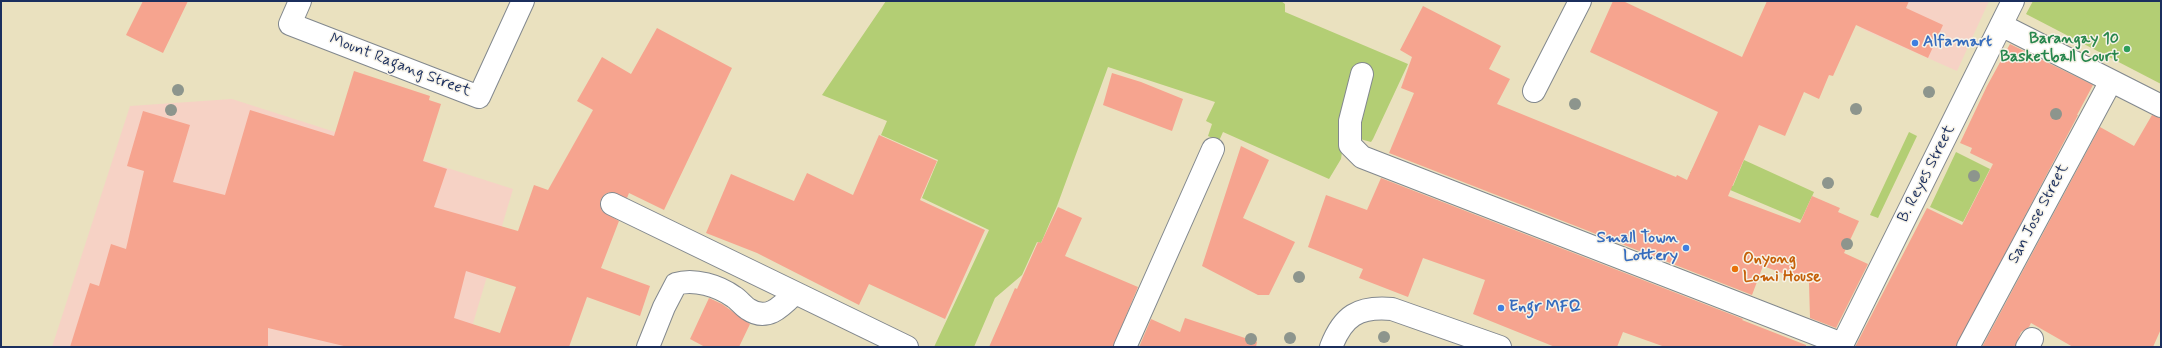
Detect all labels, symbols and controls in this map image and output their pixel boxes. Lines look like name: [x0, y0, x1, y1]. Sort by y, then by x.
street label: Mount Ragang Street: [327, 30, 473, 102]
place label: Barangay 10 Basketball Court: [2000, 30, 2119, 68]
place label: Alfamart: [1923, 33, 1992, 53]
marker: Alfamart: [1910, 38, 1920, 48]
marker: Barangay 10 Basketball Court: [2122, 44, 2132, 54]
street label: B. Reyes Street: [1894, 122, 1960, 226]
street label: San Jose Street: [2005, 161, 2073, 267]
place label: Small Town Lottery: [1597, 229, 1678, 267]
marker: Small Town Lottery: [1681, 243, 1691, 253]
place label: Onyong Lomi House: [1743, 250, 1821, 288]
marker: Onyong Lomi House: [1730, 264, 1740, 274]
place label: Engr MFQ: [1509, 298, 1582, 318]
marker: Engr MFQ: [1496, 303, 1506, 313]

